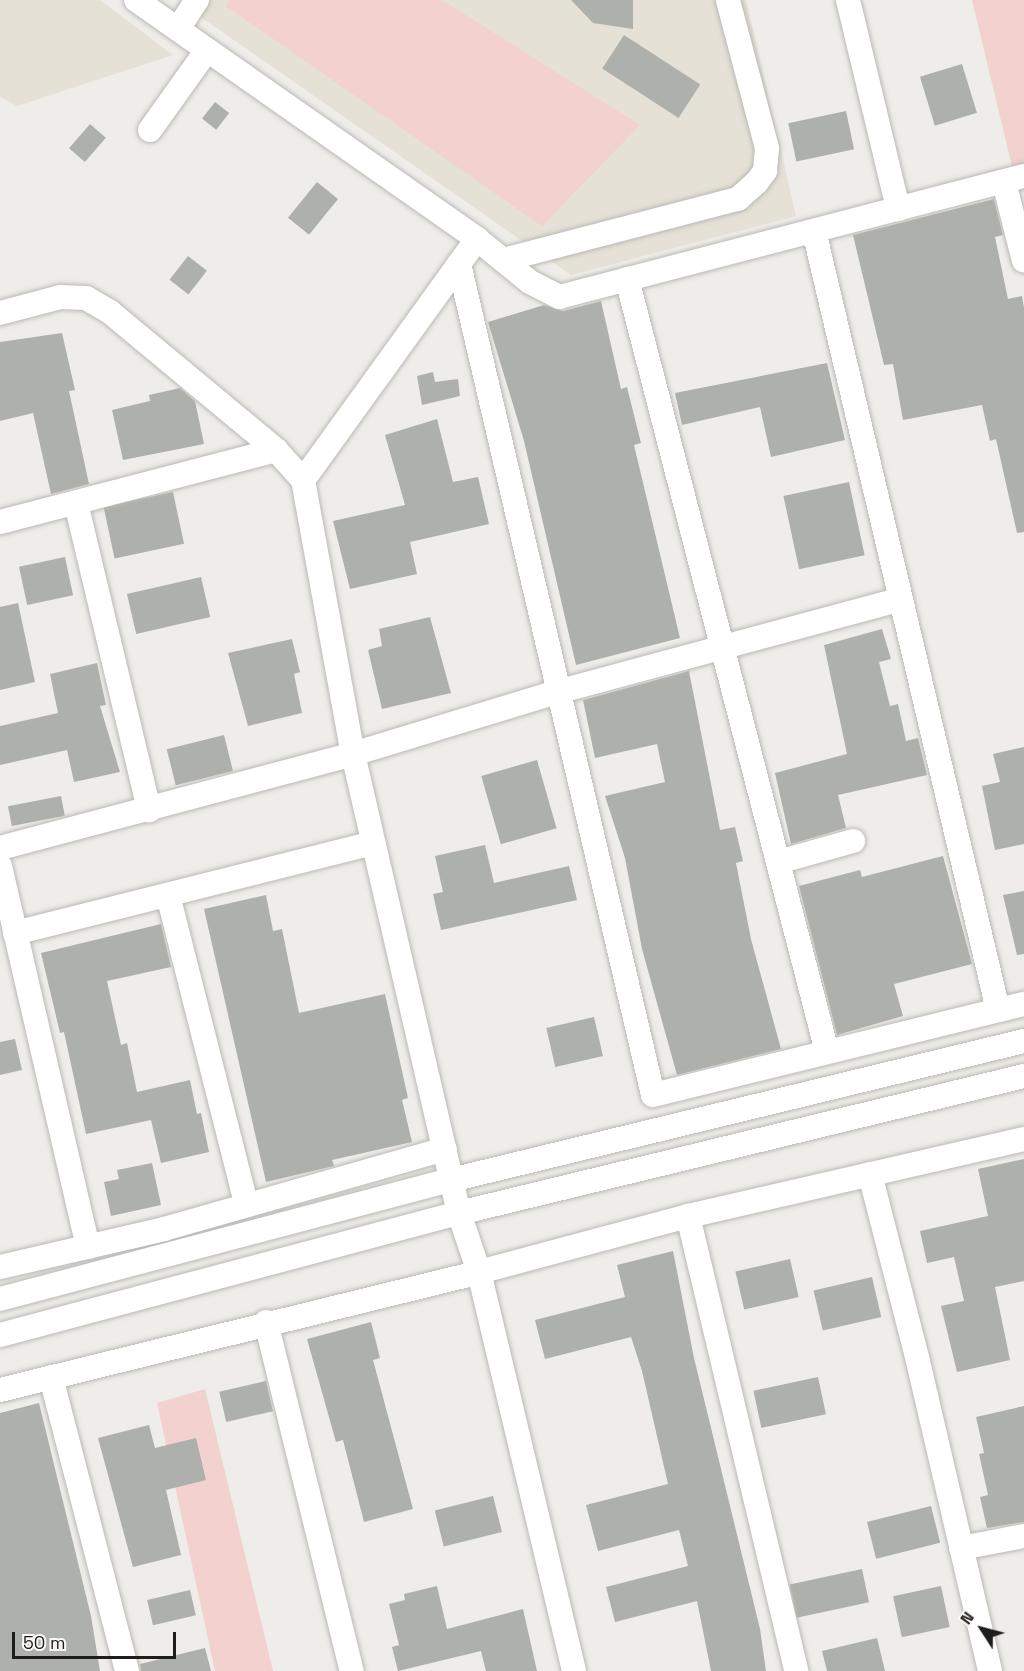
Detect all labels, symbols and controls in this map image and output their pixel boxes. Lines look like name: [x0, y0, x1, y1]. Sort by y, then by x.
north arrow: [952, 1599, 1012, 1659]
text: N: [955, 1608, 979, 1629]
scale bar: [15, 1620, 178, 1658]
text: 50 m: [23, 1631, 65, 1654]

